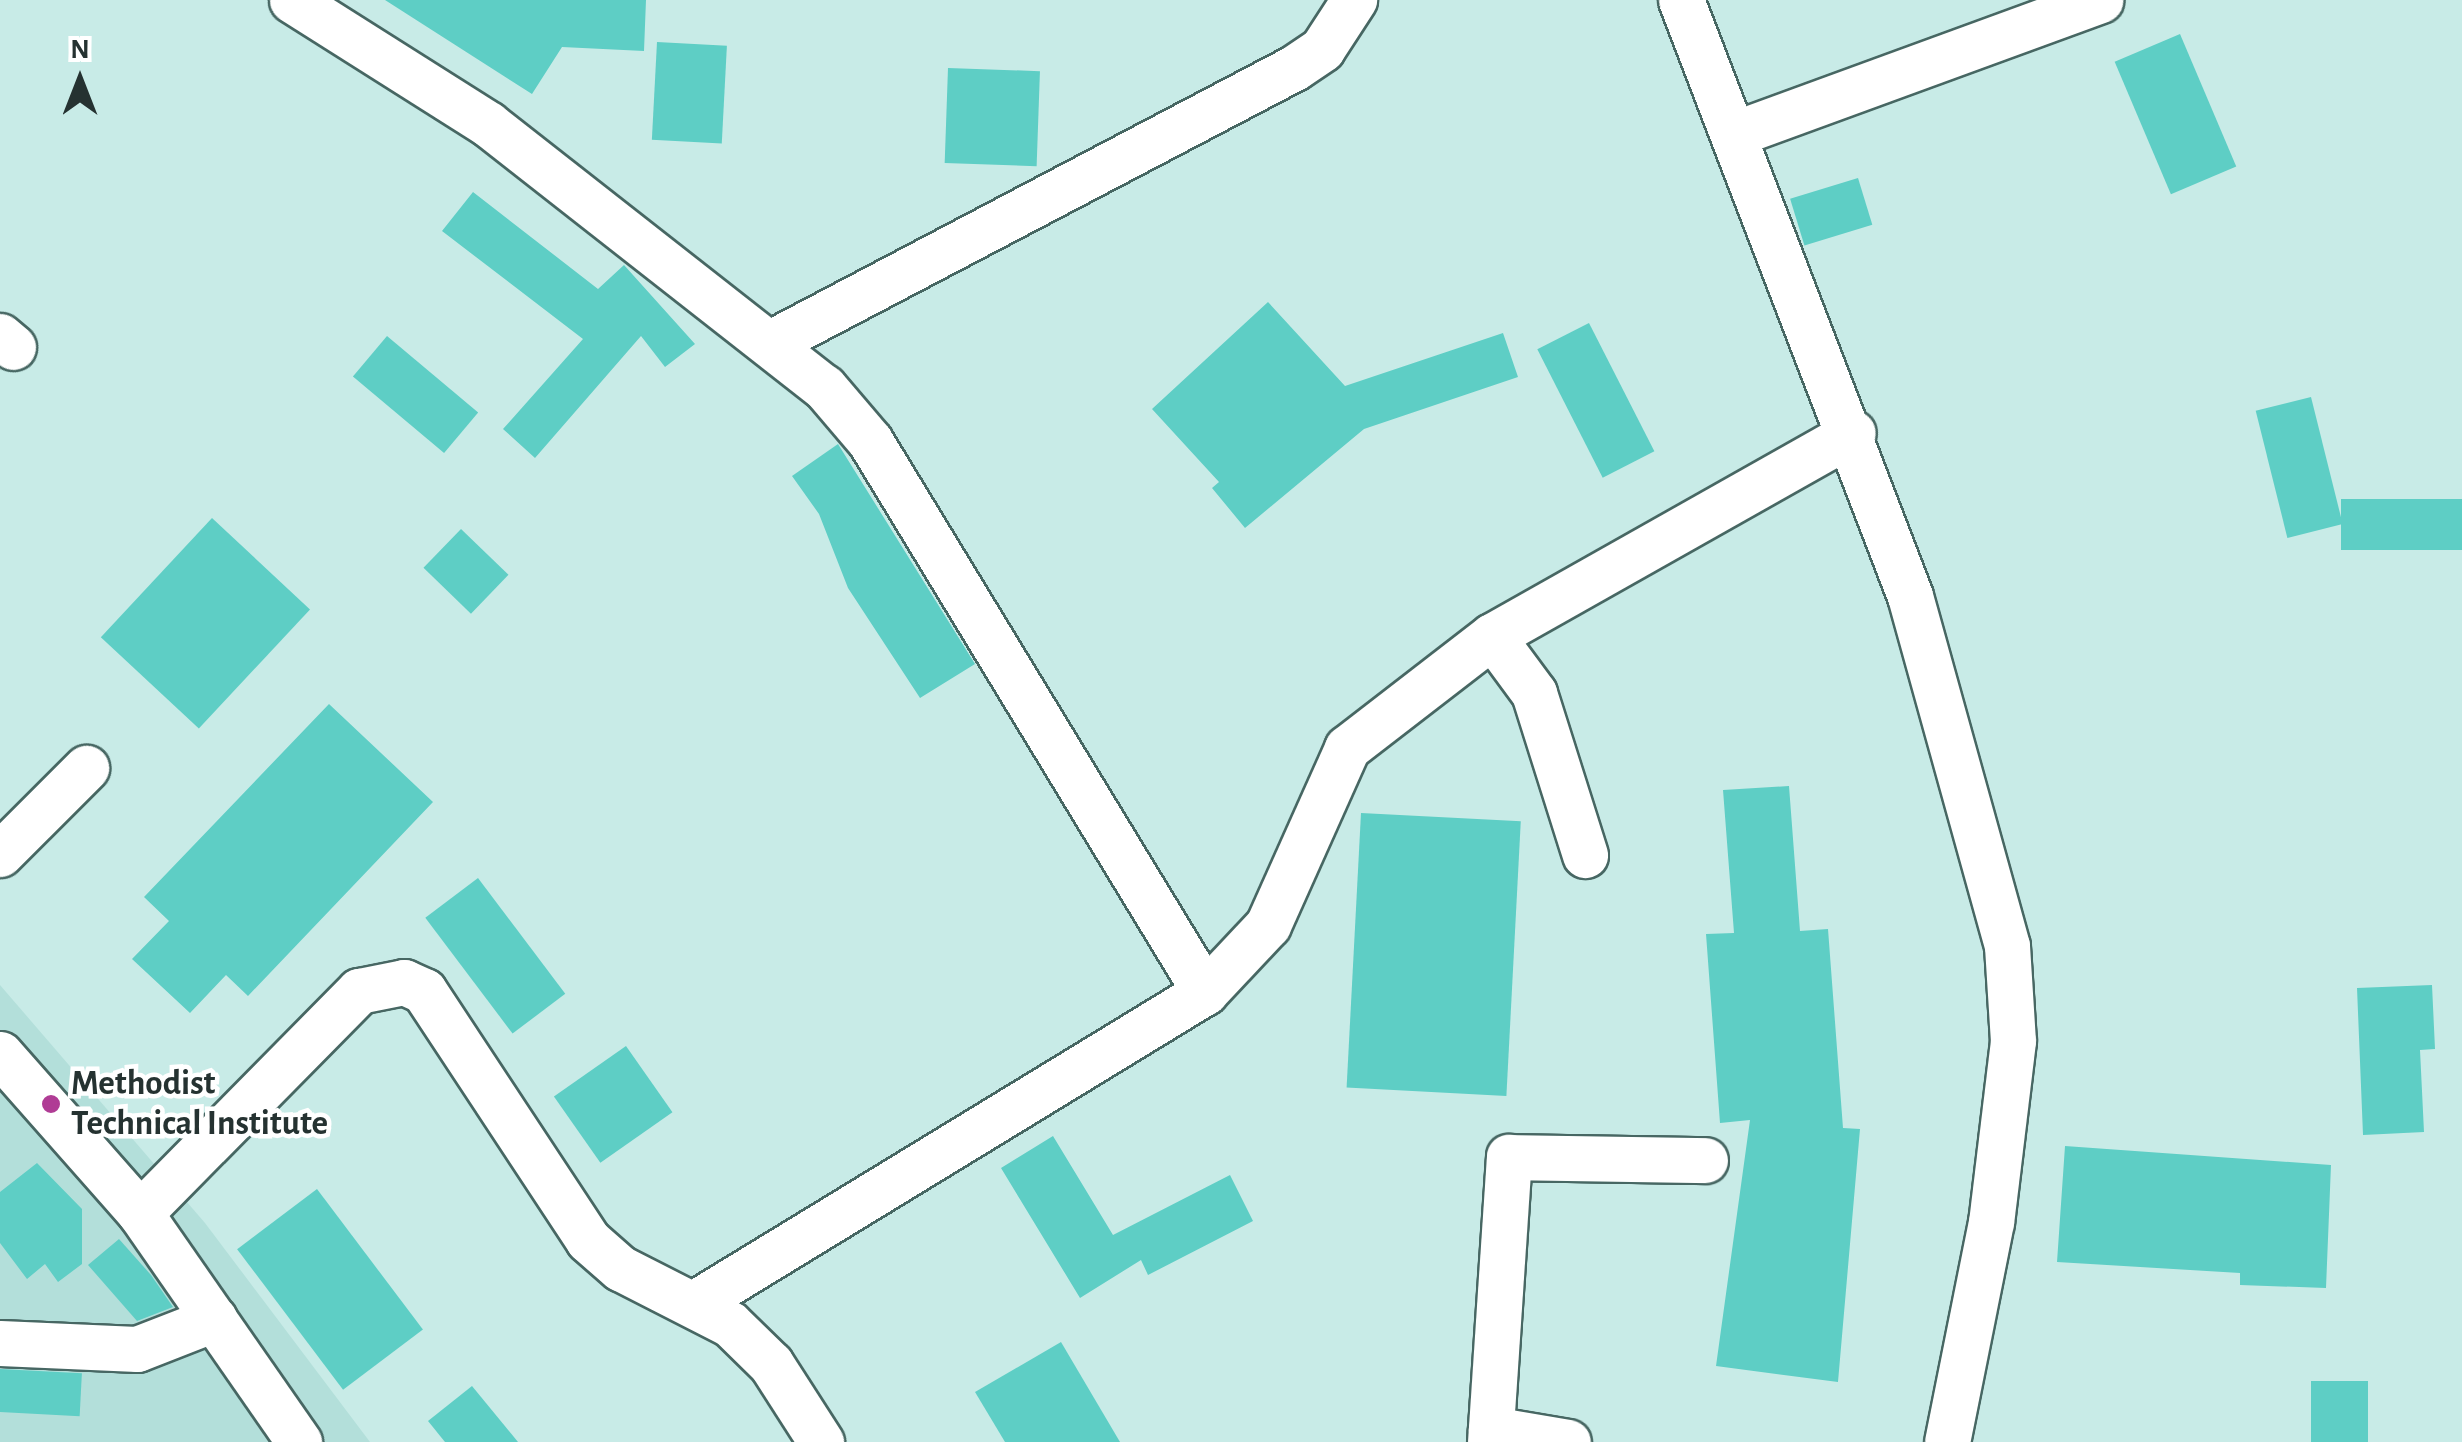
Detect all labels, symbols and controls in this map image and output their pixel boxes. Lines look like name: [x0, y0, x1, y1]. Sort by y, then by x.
north arrow: [30, 30, 130, 130]
text: N: [70, 36, 90, 64]
place label: Methodist Technical Institute: [71, 1063, 328, 1145]
marker: Methodist Technical Institute: [40, 1093, 62, 1115]

